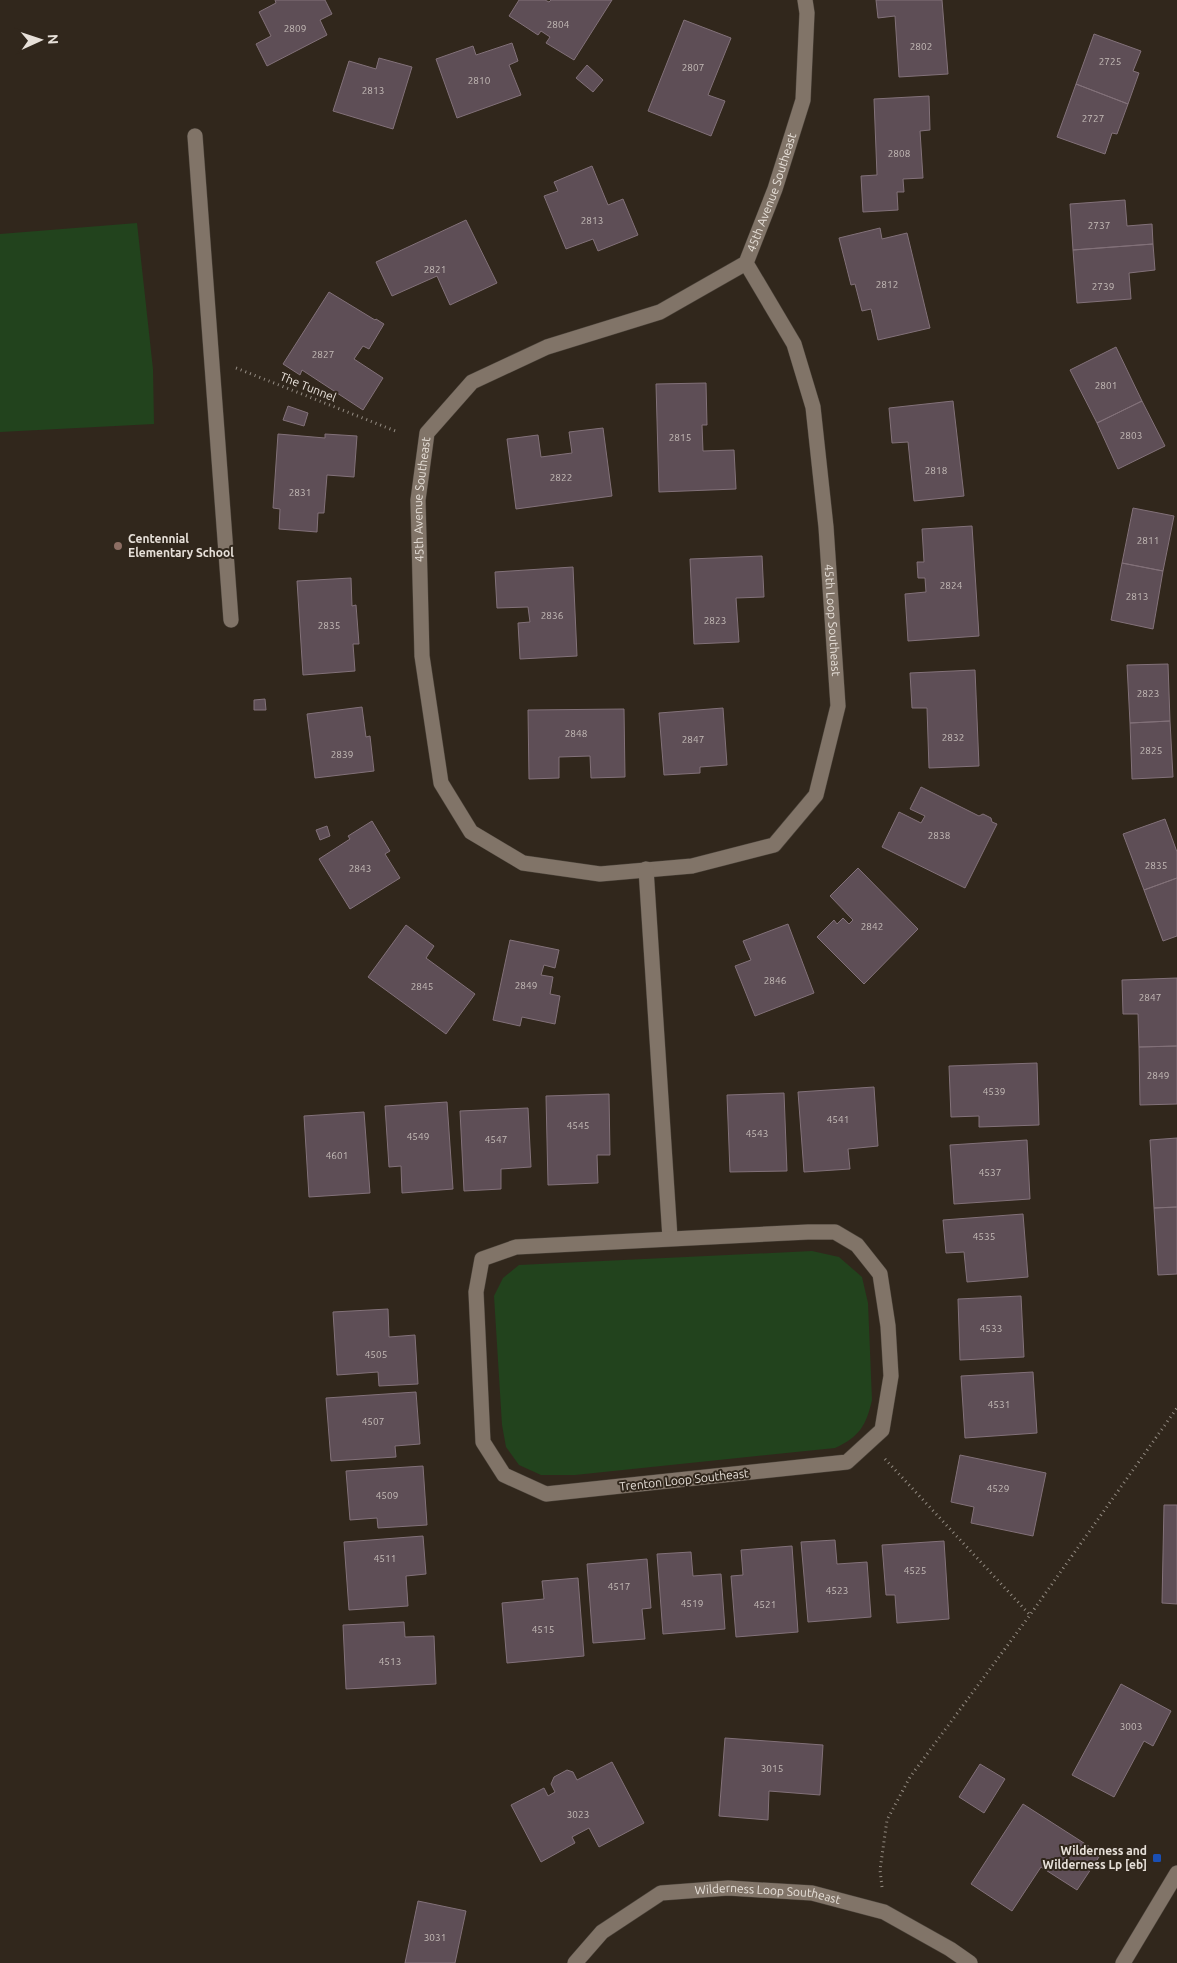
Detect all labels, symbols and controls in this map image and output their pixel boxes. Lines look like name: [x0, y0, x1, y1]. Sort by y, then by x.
north arrow: [15, 15, 65, 65]
house number: 2804: [547, 19, 570, 30]
house number: 2809: [284, 23, 306, 34]
text: N: [45, 34, 61, 45]
house number: 2802: [910, 41, 932, 52]
house number: 2725: [1099, 56, 1121, 67]
house number: 2807: [682, 62, 704, 73]
house number: 2810: [468, 75, 491, 86]
house number: 2813: [362, 85, 384, 96]
house number: 2727: [1082, 113, 1104, 124]
street label: 45th Avenue Southeast: [744, 131, 798, 254]
house number: 2808: [888, 148, 911, 159]
house number: 2813: [581, 215, 603, 226]
house number: 2737: [1088, 220, 1110, 231]
house number: 2821: [424, 264, 446, 275]
house number: 2812: [876, 279, 898, 290]
house number: 2739: [1092, 281, 1114, 292]
house number: 2827: [312, 349, 334, 360]
street label: The Tunnel: [278, 369, 338, 404]
house number: 2801: [1095, 380, 1117, 391]
house number: 2803: [1120, 430, 1142, 441]
house number: 2815: [669, 432, 691, 443]
street label: 45th Avenue Southeast: [411, 436, 432, 562]
house number: 2818: [925, 465, 948, 476]
house number: 2822: [550, 472, 572, 483]
house number: 2831: [289, 487, 311, 498]
place label: Centennial Elementary School: [128, 532, 234, 559]
house number: 2811: [1137, 535, 1159, 546]
marker: Centennial Elementary School: [112, 540, 124, 552]
street label: 45th Loop Southeast: [822, 564, 843, 677]
house number: 2824: [940, 580, 963, 591]
house number: 2813: [1126, 591, 1148, 602]
house number: 2836: [541, 610, 564, 621]
house number: 2823: [704, 615, 726, 626]
house number: 2835: [318, 620, 340, 631]
house number: 2823: [1137, 688, 1159, 699]
house number: 2848: [565, 728, 588, 739]
house number: 2832: [942, 732, 964, 743]
house number: 2847: [682, 734, 704, 745]
house number: 2825: [1140, 745, 1162, 756]
house number: 2839: [331, 749, 353, 760]
house number: 2838: [928, 830, 951, 841]
house number: 2835: [1145, 860, 1167, 871]
house number: 2843: [349, 863, 371, 874]
house number: 2842: [861, 921, 883, 932]
house number: 2846: [764, 975, 787, 986]
house number: 2849: [515, 980, 537, 991]
house number: 2845: [411, 981, 433, 992]
house number: 2847: [1139, 992, 1161, 1003]
house number: 2849: [1147, 1070, 1169, 1081]
house number: 4539: [983, 1086, 1005, 1097]
house number: 4541: [827, 1114, 849, 1125]
house number: 4545: [567, 1120, 589, 1131]
house number: 4543: [746, 1128, 768, 1139]
house number: 4549: [407, 1131, 429, 1142]
house number: 4547: [485, 1134, 507, 1145]
house number: 4601: [326, 1150, 348, 1161]
house number: 4537: [979, 1167, 1001, 1178]
house number: 4535: [973, 1231, 995, 1242]
house number: 4533: [980, 1323, 1002, 1334]
house number: 4505: [365, 1349, 387, 1360]
house number: 4531: [988, 1399, 1010, 1410]
house number: 4507: [362, 1416, 384, 1427]
street label: Trenton Loop Southeast: [619, 1466, 750, 1493]
house number: 4529: [987, 1483, 1009, 1494]
house number: 4509: [376, 1490, 398, 1501]
house number: 4511: [374, 1553, 396, 1564]
house number: 4525: [904, 1565, 926, 1576]
house number: 4517: [608, 1581, 630, 1592]
house number: 4523: [826, 1585, 848, 1596]
house number: 4519: [681, 1598, 703, 1609]
house number: 4521: [754, 1599, 776, 1610]
house number: 4515: [532, 1624, 554, 1635]
house number: 4513: [379, 1656, 401, 1667]
house number: 3003: [1120, 1721, 1142, 1732]
house number: 3015: [761, 1763, 783, 1774]
house number: 3023: [567, 1809, 589, 1820]
place label: Wilderness and Wilderness Lp [eb]: [1043, 1844, 1147, 1871]
marker: Wilderness and Wilderness Lp [eb]: [1151, 1852, 1163, 1864]
street label: Wilderness Loop Southeast: [694, 1881, 842, 1906]
house number: 3031: [424, 1932, 446, 1943]

